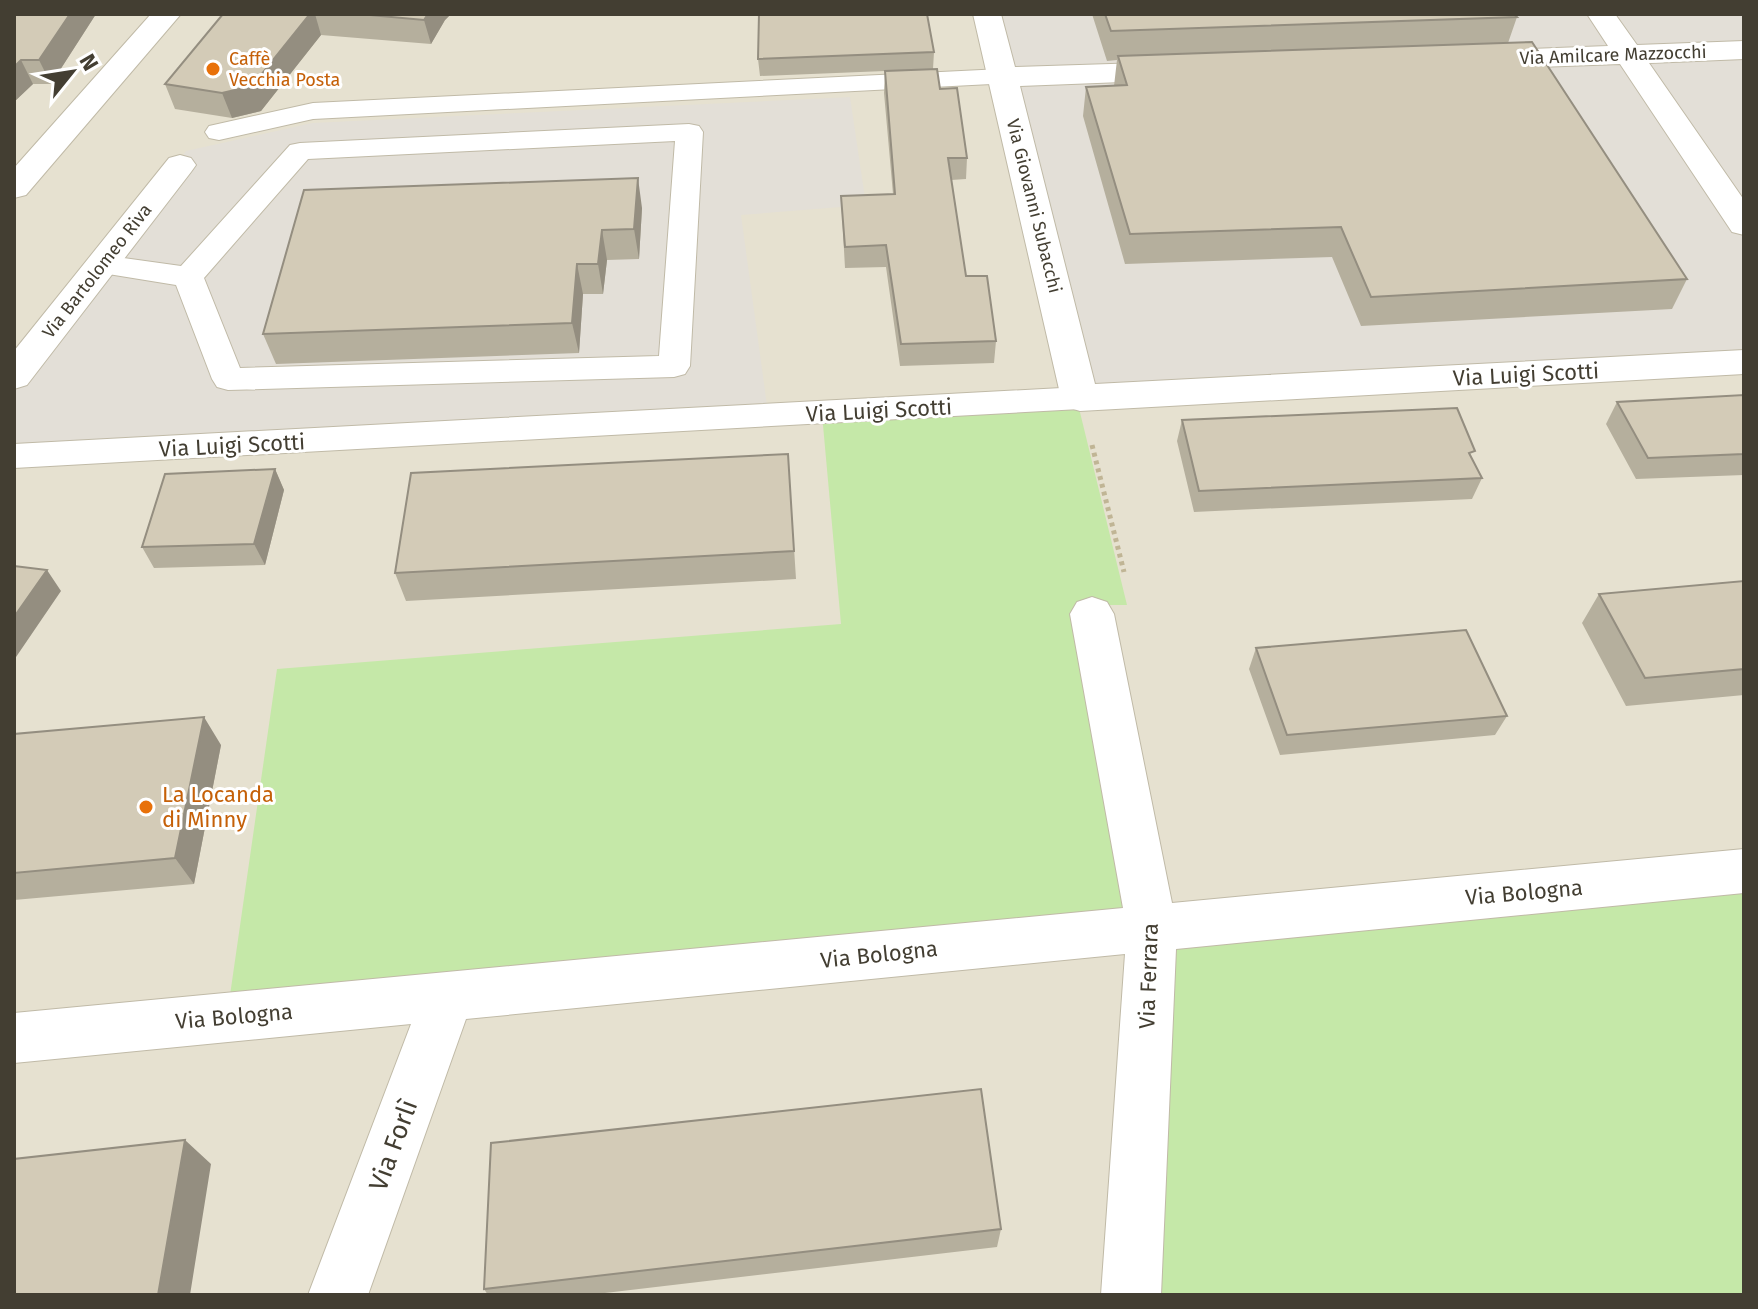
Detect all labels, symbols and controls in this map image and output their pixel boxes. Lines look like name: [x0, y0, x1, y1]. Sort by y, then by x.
north arrow: [32, 32, 112, 112]
street label: Via Amilcare Mazzocchi: [1519, 41, 1707, 69]
place label: Caffè Vecchia Posta: [229, 48, 340, 91]
text: N: [74, 49, 104, 75]
marker: Caffè Vecchia Posta: [204, 60, 222, 78]
street label: Via Giovanni Subacchi: [1002, 117, 1066, 295]
street label: Via Bartolomeo Riva: [38, 199, 156, 343]
street label: Via Luigi Scotti: [1452, 357, 1600, 392]
street label: Via Luigi Scotti: [805, 393, 953, 428]
street label: Via Luigi Scotti: [158, 428, 306, 463]
place label: La Locanda di Minny: [162, 781, 274, 833]
marker: La Locanda di Minny: [137, 798, 155, 816]
street label: Via Bologna: [1464, 874, 1584, 911]
street label: Via Ferrara: [1133, 923, 1164, 1030]
street label: Via Bologna: [819, 935, 939, 974]
street label: Via Bologna: [174, 998, 294, 1035]
street label: Via Forlì: [363, 1095, 424, 1195]

